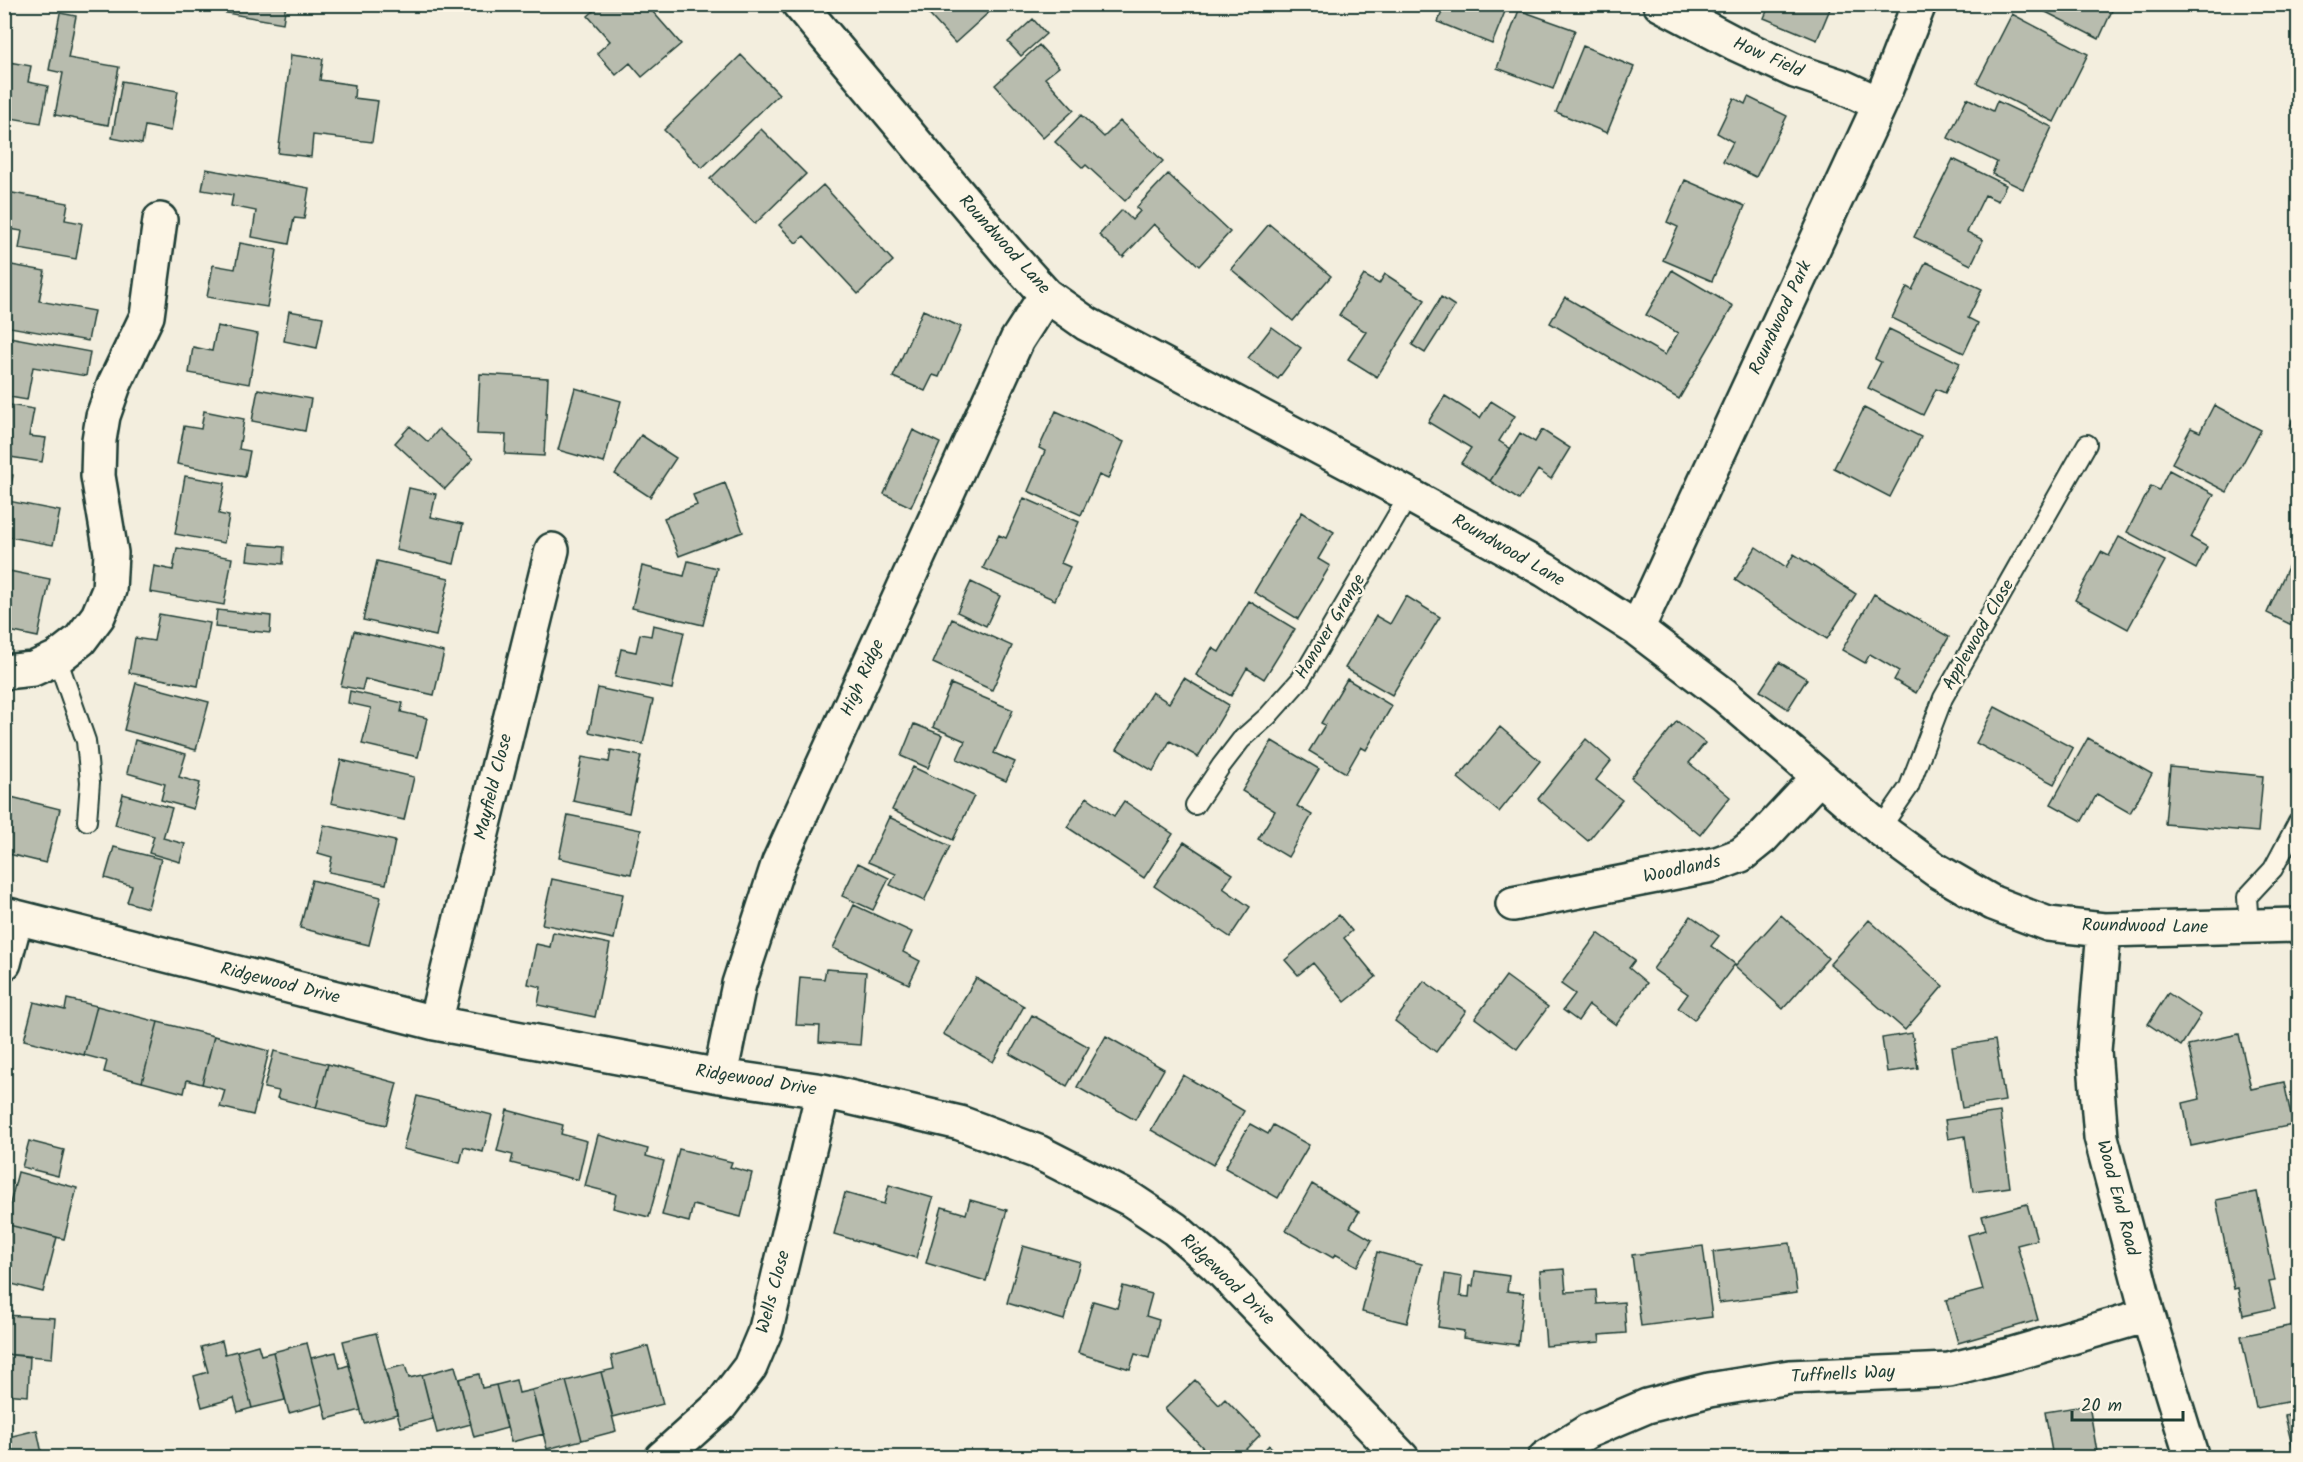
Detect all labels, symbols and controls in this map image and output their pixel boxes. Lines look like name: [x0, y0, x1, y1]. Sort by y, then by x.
street label: How Field: [1728, 30, 1809, 87]
street label: Roundwood Lane: [951, 188, 1057, 302]
street label: Roundwood Park: [1742, 256, 1820, 380]
street label: Roundwood Lane: [1446, 507, 1570, 595]
street label: Hanover Grange: [1288, 569, 1374, 685]
street label: Applewood Close: [1935, 574, 2023, 696]
street label: High Ridge: [833, 635, 893, 721]
street label: Mayfield Close: [467, 731, 521, 843]
street label: Woodlands: [1641, 848, 1724, 892]
street label: Roundwood Lane: [2082, 911, 2208, 943]
street label: Ridgewood Drive: [217, 955, 343, 1013]
street label: Ridgewood Drive: [693, 1057, 819, 1105]
street label: Wood End Road: [2088, 1137, 2147, 1260]
street label: Ridgewood Drive: [1173, 1227, 1281, 1333]
street label: Wells Close: [749, 1247, 799, 1337]
street label: Tuffnells Way: [1790, 1358, 1896, 1392]
scale bar: [2072, 1384, 2183, 1422]
text: 20 m: [2081, 1392, 2122, 1421]

